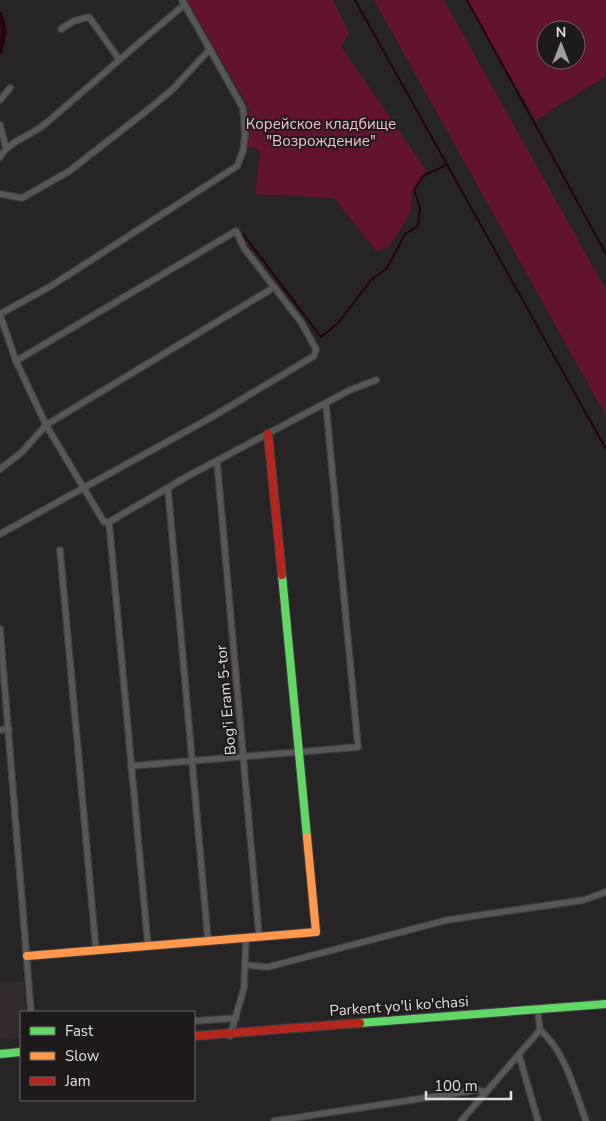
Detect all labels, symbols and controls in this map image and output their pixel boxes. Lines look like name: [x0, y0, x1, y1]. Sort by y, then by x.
north arrow: [536, 20, 586, 70]
text: N: [556, 23, 566, 42]
park label: Корейское кладбище "Возрождение": [246, 114, 396, 151]
street label: Bog'i Eram 5-tor: [211, 643, 241, 756]
street label: Parkent yo'li ko'chasi: [329, 991, 469, 1021]
legend: [20, 1011, 195, 1101]
text: Fast: [65, 1021, 94, 1041]
text: Slow: [65, 1046, 100, 1066]
scale bar: [426, 1068, 511, 1100]
text: Jam: [64, 1071, 91, 1091]
text: 100 m: [434, 1076, 478, 1096]

